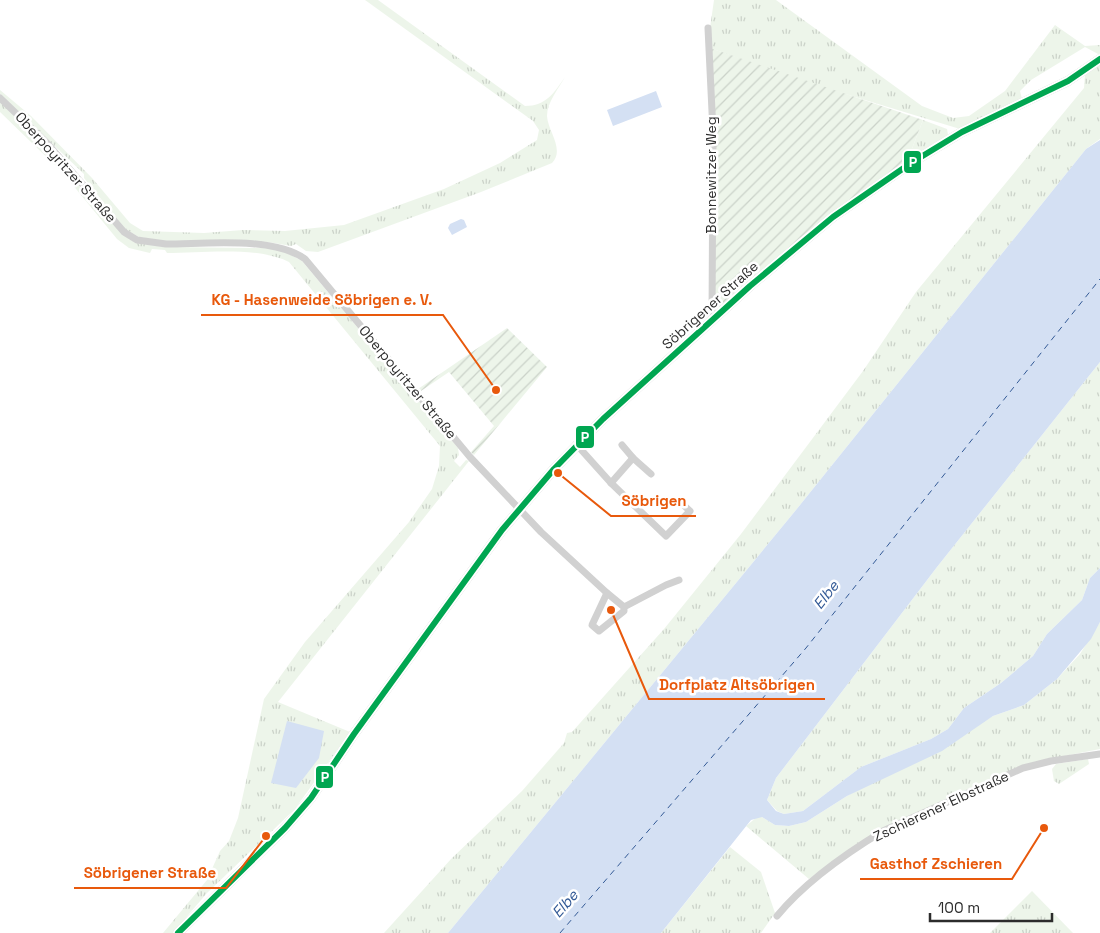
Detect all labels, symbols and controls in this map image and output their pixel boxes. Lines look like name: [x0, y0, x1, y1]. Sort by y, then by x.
street label: Oberpoyritzer Straße: [12, 108, 120, 226]
street label: Bonnewitzer Weg: [702, 116, 720, 234]
line badge: P: [903, 150, 922, 174]
text: P: [909, 153, 918, 171]
street label: Söbrigener Straße: [658, 257, 762, 353]
callout: KG - Hasenweide Söbrigen e. V.: [201, 285, 443, 315]
text: KG - Hasenweide Söbrigen e. V.: [212, 290, 432, 309]
street label: Oberpoyritzer Straße: [355, 322, 461, 442]
line badge: P: [575, 425, 595, 449]
text: P: [581, 428, 590, 446]
callout: Söbrigen: [611, 486, 696, 516]
text: Söbrigen: [621, 491, 687, 510]
water label: Elbe: [809, 576, 843, 613]
callout: Dorfplatz Altsöbrigen: [649, 669, 825, 699]
text: Dorfplatz Altsöbrigen: [659, 675, 815, 694]
line badge: P: [315, 765, 334, 789]
street label: Zschierener Elbstraße: [870, 767, 1012, 845]
text: P: [321, 768, 330, 786]
callout: Gasthof Zschieren: [860, 849, 1012, 879]
text: Gasthof Zschieren: [870, 854, 1002, 873]
callout: Söbrigener Straße: [74, 858, 226, 888]
text: Söbrigener Straße: [84, 863, 217, 882]
water label: Elbe: [547, 885, 583, 921]
scale bar: [930, 890, 1052, 922]
text: 100 m: [938, 898, 980, 917]

